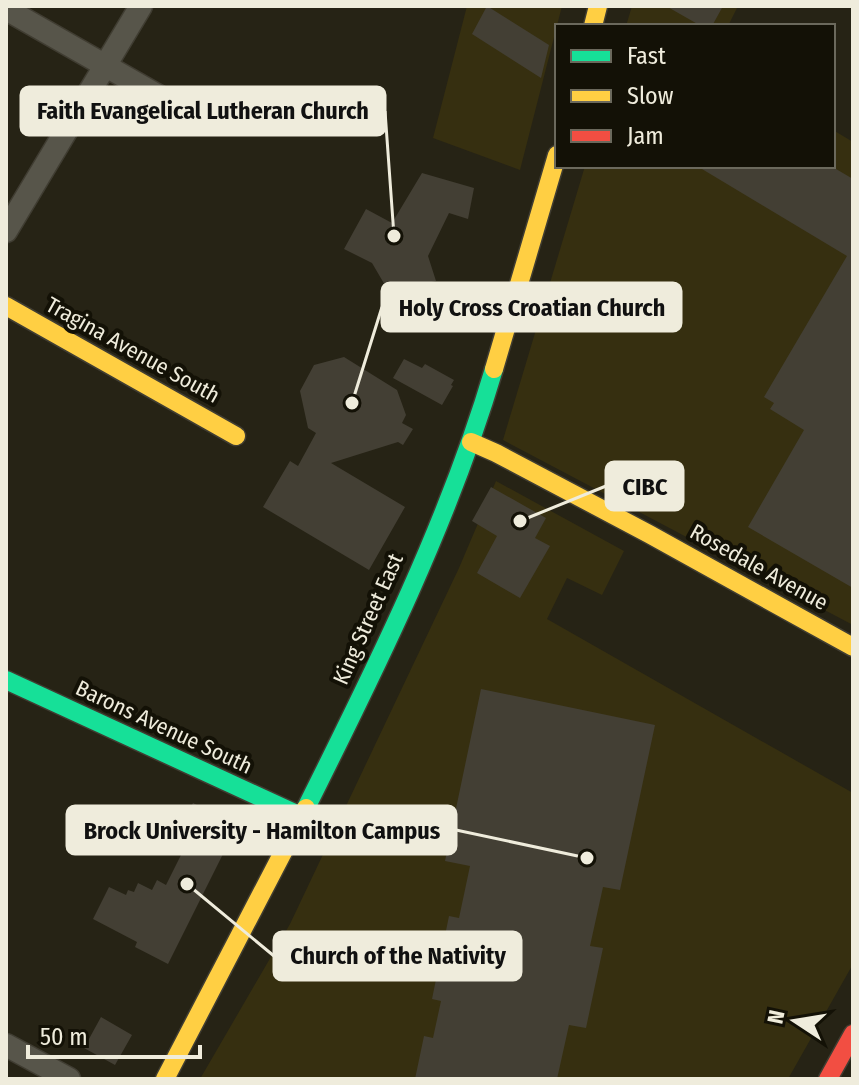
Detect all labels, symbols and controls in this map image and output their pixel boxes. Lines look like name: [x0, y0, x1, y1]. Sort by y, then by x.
legend: [555, 24, 835, 168]
text: Fast: [627, 42, 666, 70]
text: Slow: [627, 82, 674, 110]
callout: Faith Evangelical Lutheran Church: [21, 87, 385, 135]
text: Faith Evangelical Lutheran Church: [37, 97, 369, 125]
text: Jam: [627, 122, 664, 150]
callout: Holy Cross Croatian Church: [382, 283, 681, 331]
street label: Tragina Avenue South: [41, 291, 225, 409]
text: Holy Cross Croatian Church: [399, 294, 665, 322]
callout: CIBC: [606, 462, 683, 510]
text: CIBC: [622, 473, 668, 501]
street label: Rosedale Avenue: [685, 518, 833, 616]
street label: King Street East: [327, 548, 409, 689]
street label: Barons Avenue South: [71, 674, 257, 780]
callout: Brock University - Hamilton Campus: [67, 806, 456, 854]
text: Brock University - Hamilton Campus: [84, 817, 441, 845]
callout: Church of the Nativity: [274, 932, 521, 980]
text: Church of the Nativity: [290, 942, 506, 970]
north arrow: [755, 981, 835, 1061]
text: N: [761, 1008, 791, 1026]
scale bar: [28, 1009, 200, 1059]
text: 50 m: [40, 1023, 88, 1051]

